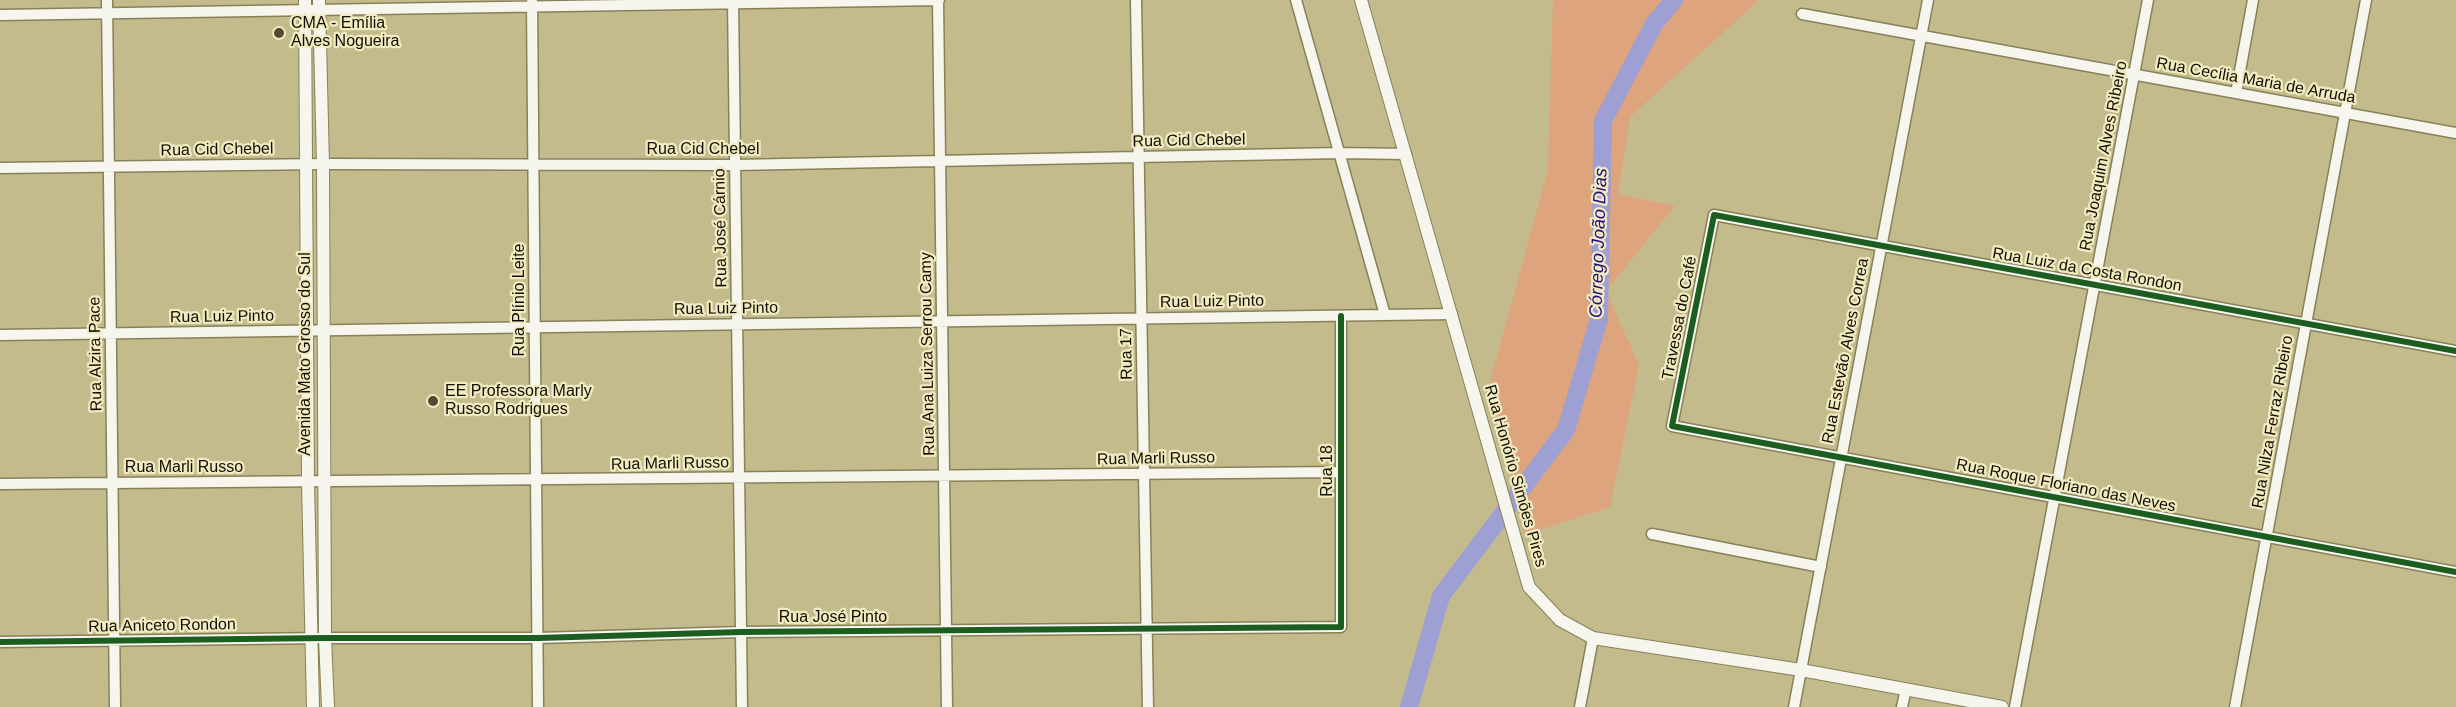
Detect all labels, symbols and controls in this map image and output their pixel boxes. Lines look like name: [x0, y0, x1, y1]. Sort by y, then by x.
place label: CMA - Emília Alves Nogueira: [291, 14, 400, 52]
marker: CMA - Emília Alves Nogueira: [272, 26, 286, 40]
street label: Rua Cecília Maria de Arruda: [2155, 54, 2357, 108]
street label: Rua Joaquim Alves Ribeiro: [2076, 59, 2132, 253]
street label: Rua Cid Chebel: [1132, 130, 1246, 152]
street label: Rua Cid Chebel: [160, 139, 274, 161]
street label: Rua Cid Chebel: [647, 140, 759, 160]
street label: Rua José Cárnio: [710, 168, 732, 288]
water label: Córrego João Dias: [1586, 168, 1612, 318]
street label: Rua Plínio Leite: [510, 244, 530, 356]
street label: Rua Luiz da Costa Rondon: [1991, 244, 2183, 296]
street label: Avenida Mato Grosso do Sul: [296, 252, 316, 456]
street label: Rua Ana Luiza Serrou Camy: [917, 252, 939, 456]
street label: Travessa do Café: [1659, 254, 1701, 382]
street label: Rua Estevão Alves Correa: [1819, 257, 1873, 445]
street label: Rua Luiz Pinto: [1160, 291, 1264, 313]
street label: Rua Alzira Pace: [85, 296, 107, 412]
street label: Rua Luiz Pinto: [674, 298, 778, 320]
street label: Rua Luiz Pinto: [170, 306, 274, 328]
street label: Rua 17: [1117, 328, 1137, 380]
street label: Rua Nilza Ferraz Ribeiro: [2248, 334, 2298, 510]
place label: EE Professora Marly Russo Rodrigues: [445, 382, 592, 420]
street label: Rua Honório Simões Pires: [1480, 383, 1550, 569]
marker: EE Professora Marly Russo Rodrigues: [426, 394, 440, 408]
street label: Rua 18: [1318, 445, 1338, 497]
street label: Rua Marli Russo: [1097, 448, 1215, 470]
street label: Rua Marli Russo: [611, 453, 729, 475]
street label: Rua Roque Floriano das Neves: [1955, 455, 2177, 517]
street label: Rua Marli Russo: [125, 458, 243, 478]
street label: Rua José Pinto: [779, 608, 887, 628]
street label: Rua Aniceto Rondon: [88, 615, 236, 637]

